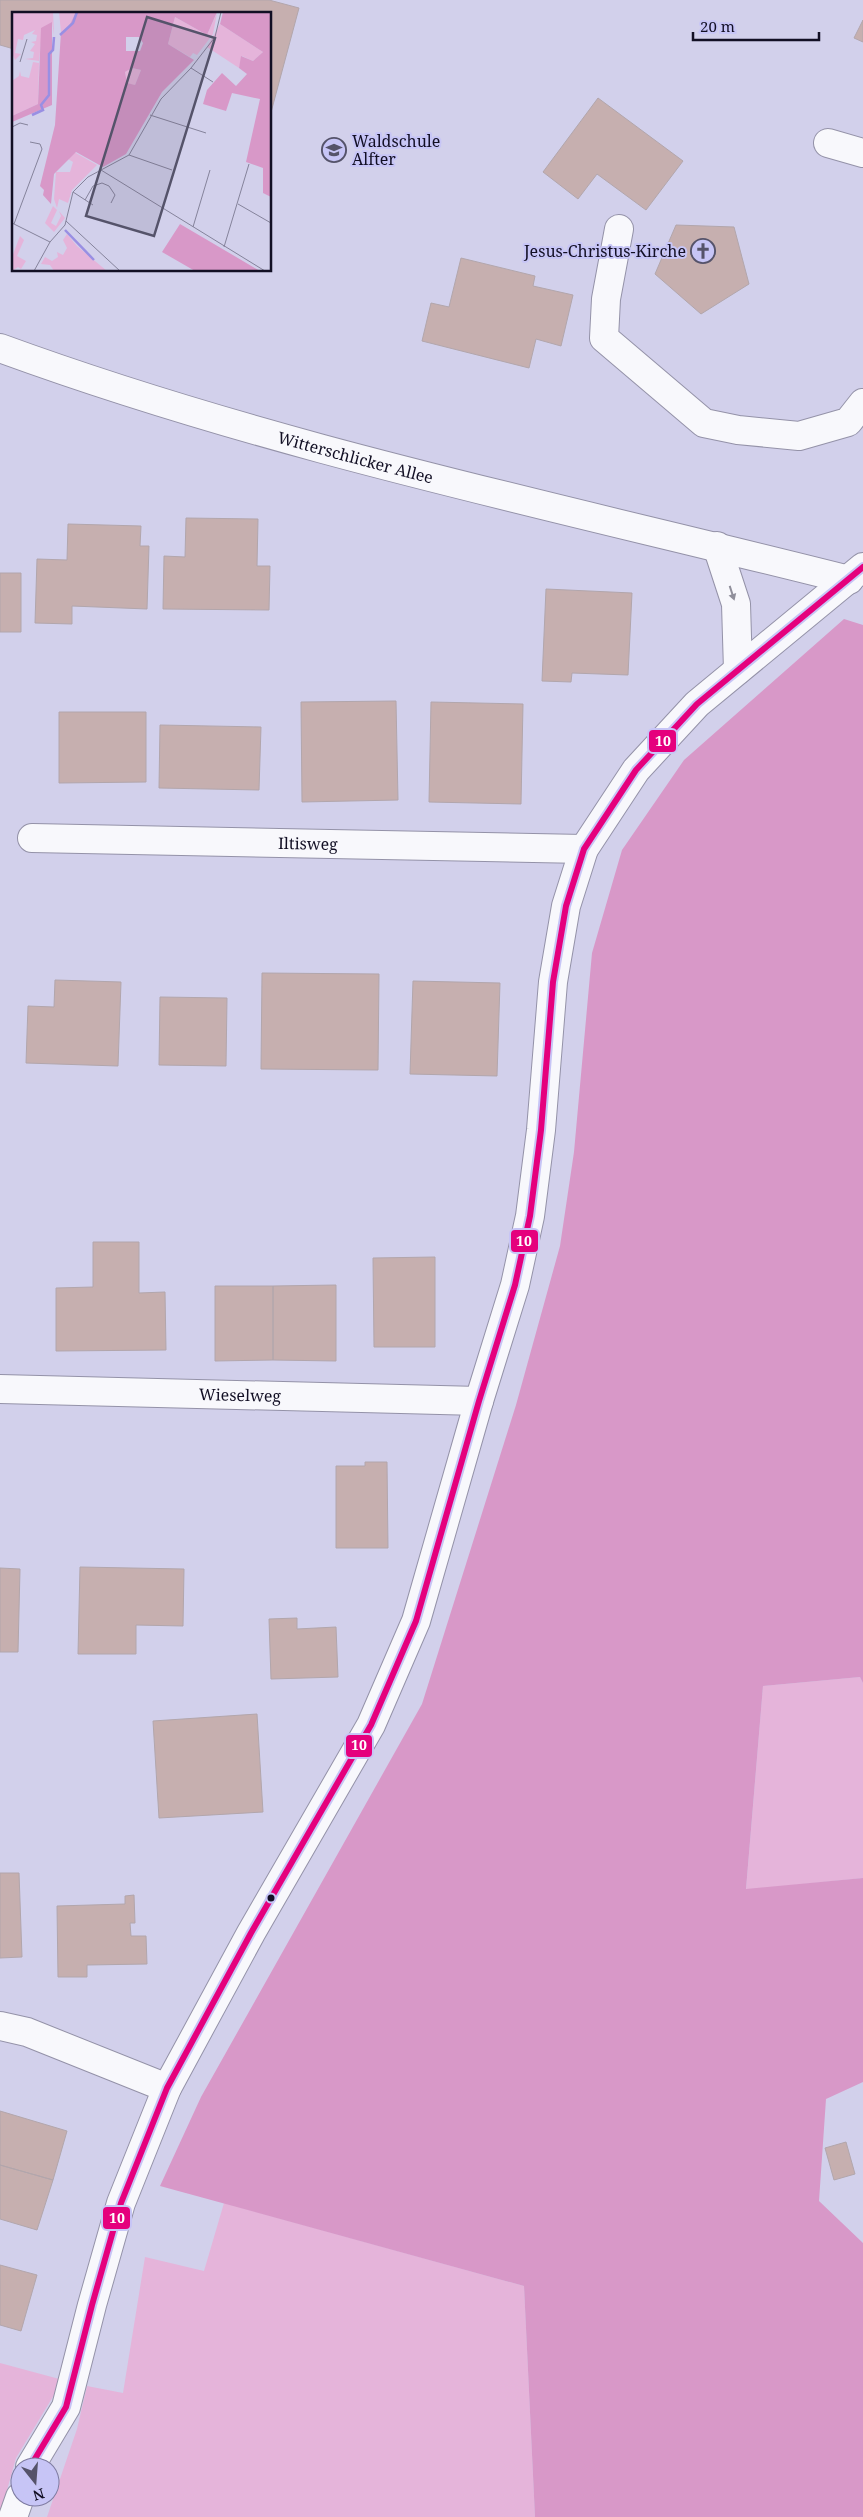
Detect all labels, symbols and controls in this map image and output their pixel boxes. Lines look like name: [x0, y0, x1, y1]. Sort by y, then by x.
scale bar: [693, 10, 819, 42]
inset map: [12, 12, 271, 271]
text: 20 m: [700, 16, 735, 36]
place label: Waldschule Alfter: [352, 130, 440, 170]
school or university icon: Waldschule Alfter: [321, 137, 347, 163]
church icon: Jesus-Christus-Kirche: [690, 238, 716, 264]
place label: Jesus-Christus-Kirche: [523, 240, 686, 262]
street label: Witterschlicker Allee: [275, 426, 436, 489]
one-way arrow: [729, 585, 736, 600]
line badge: 10: [648, 729, 677, 753]
text: 10: [655, 731, 671, 750]
street label: Iltisweg: [278, 832, 338, 855]
line badge: 10: [510, 1229, 539, 1253]
text: 10: [516, 1231, 532, 1250]
street label: Wieselweg: [199, 1383, 282, 1407]
line badge: 10: [345, 1734, 373, 1758]
text: 10: [351, 1735, 367, 1754]
unlabelled marker: [266, 1893, 276, 1903]
line badge: 10: [102, 2206, 131, 2230]
text: 10: [109, 2208, 125, 2227]
north arrow: [10, 2457, 60, 2507]
text: N: [31, 2484, 47, 2506]

